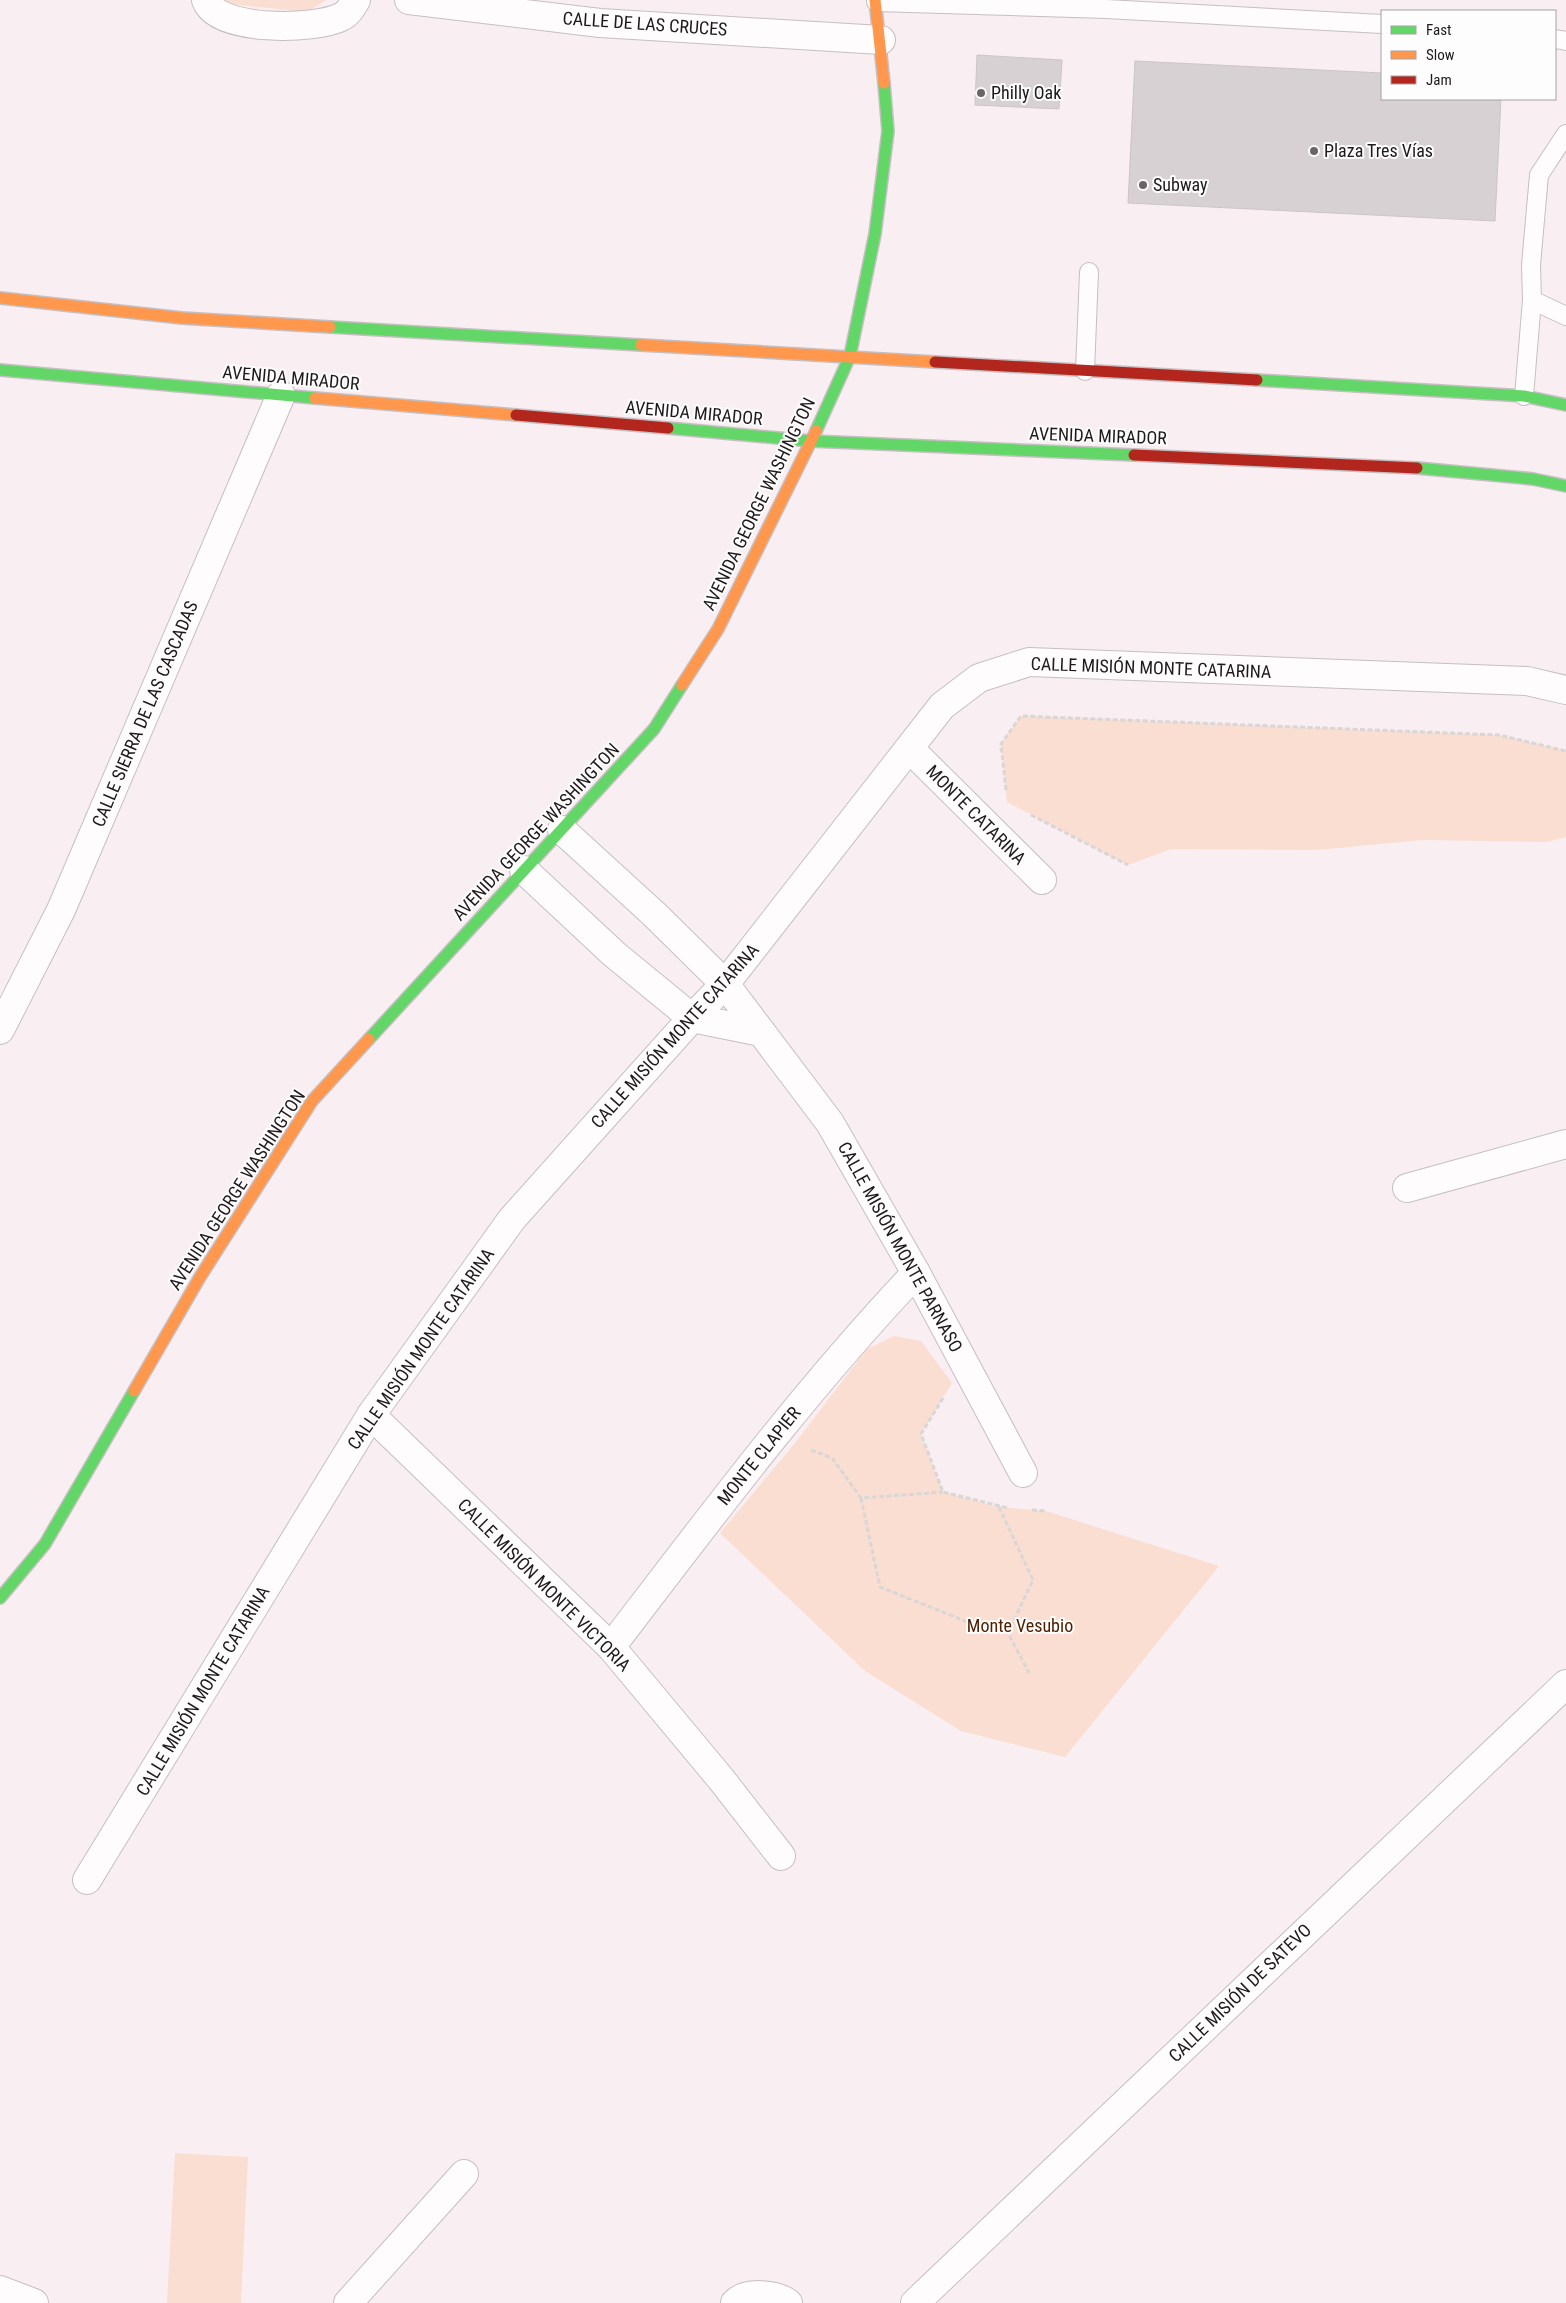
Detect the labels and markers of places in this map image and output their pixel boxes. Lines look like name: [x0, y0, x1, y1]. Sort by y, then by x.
place label: Philly Oak: [991, 82, 1061, 103]
marker: Philly Oak: [975, 87, 987, 99]
place label: Plaza Tres Vías: [1324, 140, 1433, 161]
marker: Plaza Tres Vías: [1308, 145, 1320, 157]
place label: Subway: [1153, 174, 1208, 195]
marker: Subway: [1137, 179, 1149, 191]

